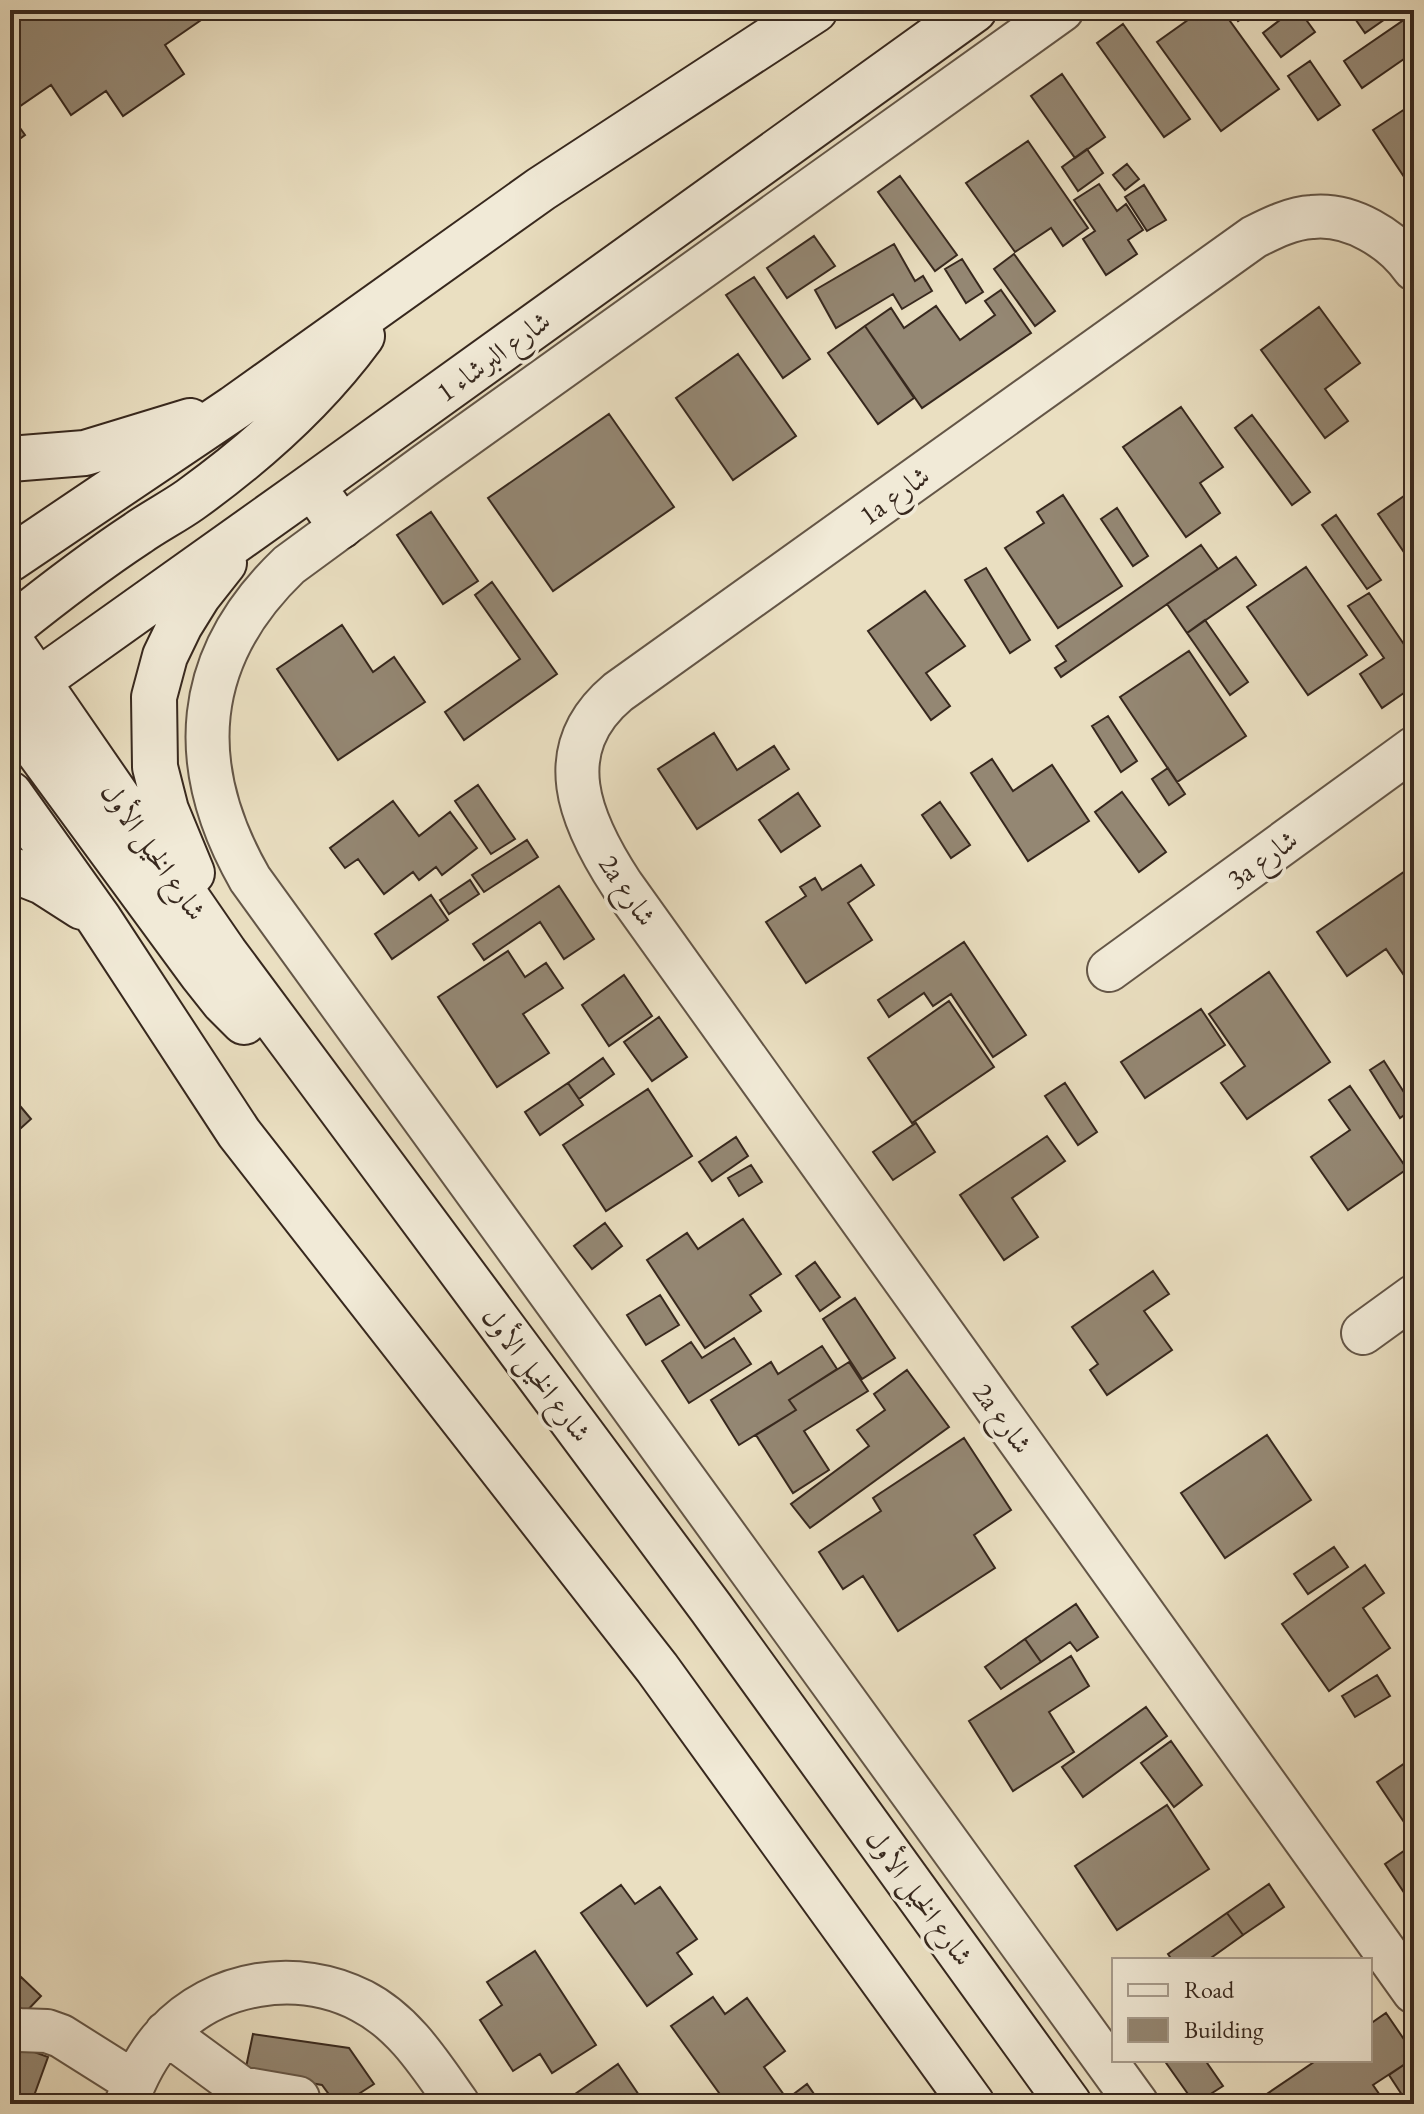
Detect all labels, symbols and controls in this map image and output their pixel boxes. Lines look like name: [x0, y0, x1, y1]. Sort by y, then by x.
street label: شارع البرشاء 1: [429, 302, 561, 414]
street label: 1a شارع: [852, 457, 940, 538]
street label: شارع الخيل الأول: [88, 775, 215, 931]
street label: 3a شارع: [1220, 821, 1308, 902]
street label: 2a شارع: [586, 847, 665, 936]
street label: شارع الخيل الأول: [470, 1299, 600, 1453]
street label: 2a شارع: [960, 1376, 1041, 1464]
street label: شارع الخيل الأول: [853, 1821, 982, 1976]
legend: [1112, 1958, 1372, 2062]
text: Road: [1184, 1974, 1235, 2005]
text: Building: [1184, 2014, 1264, 2045]

